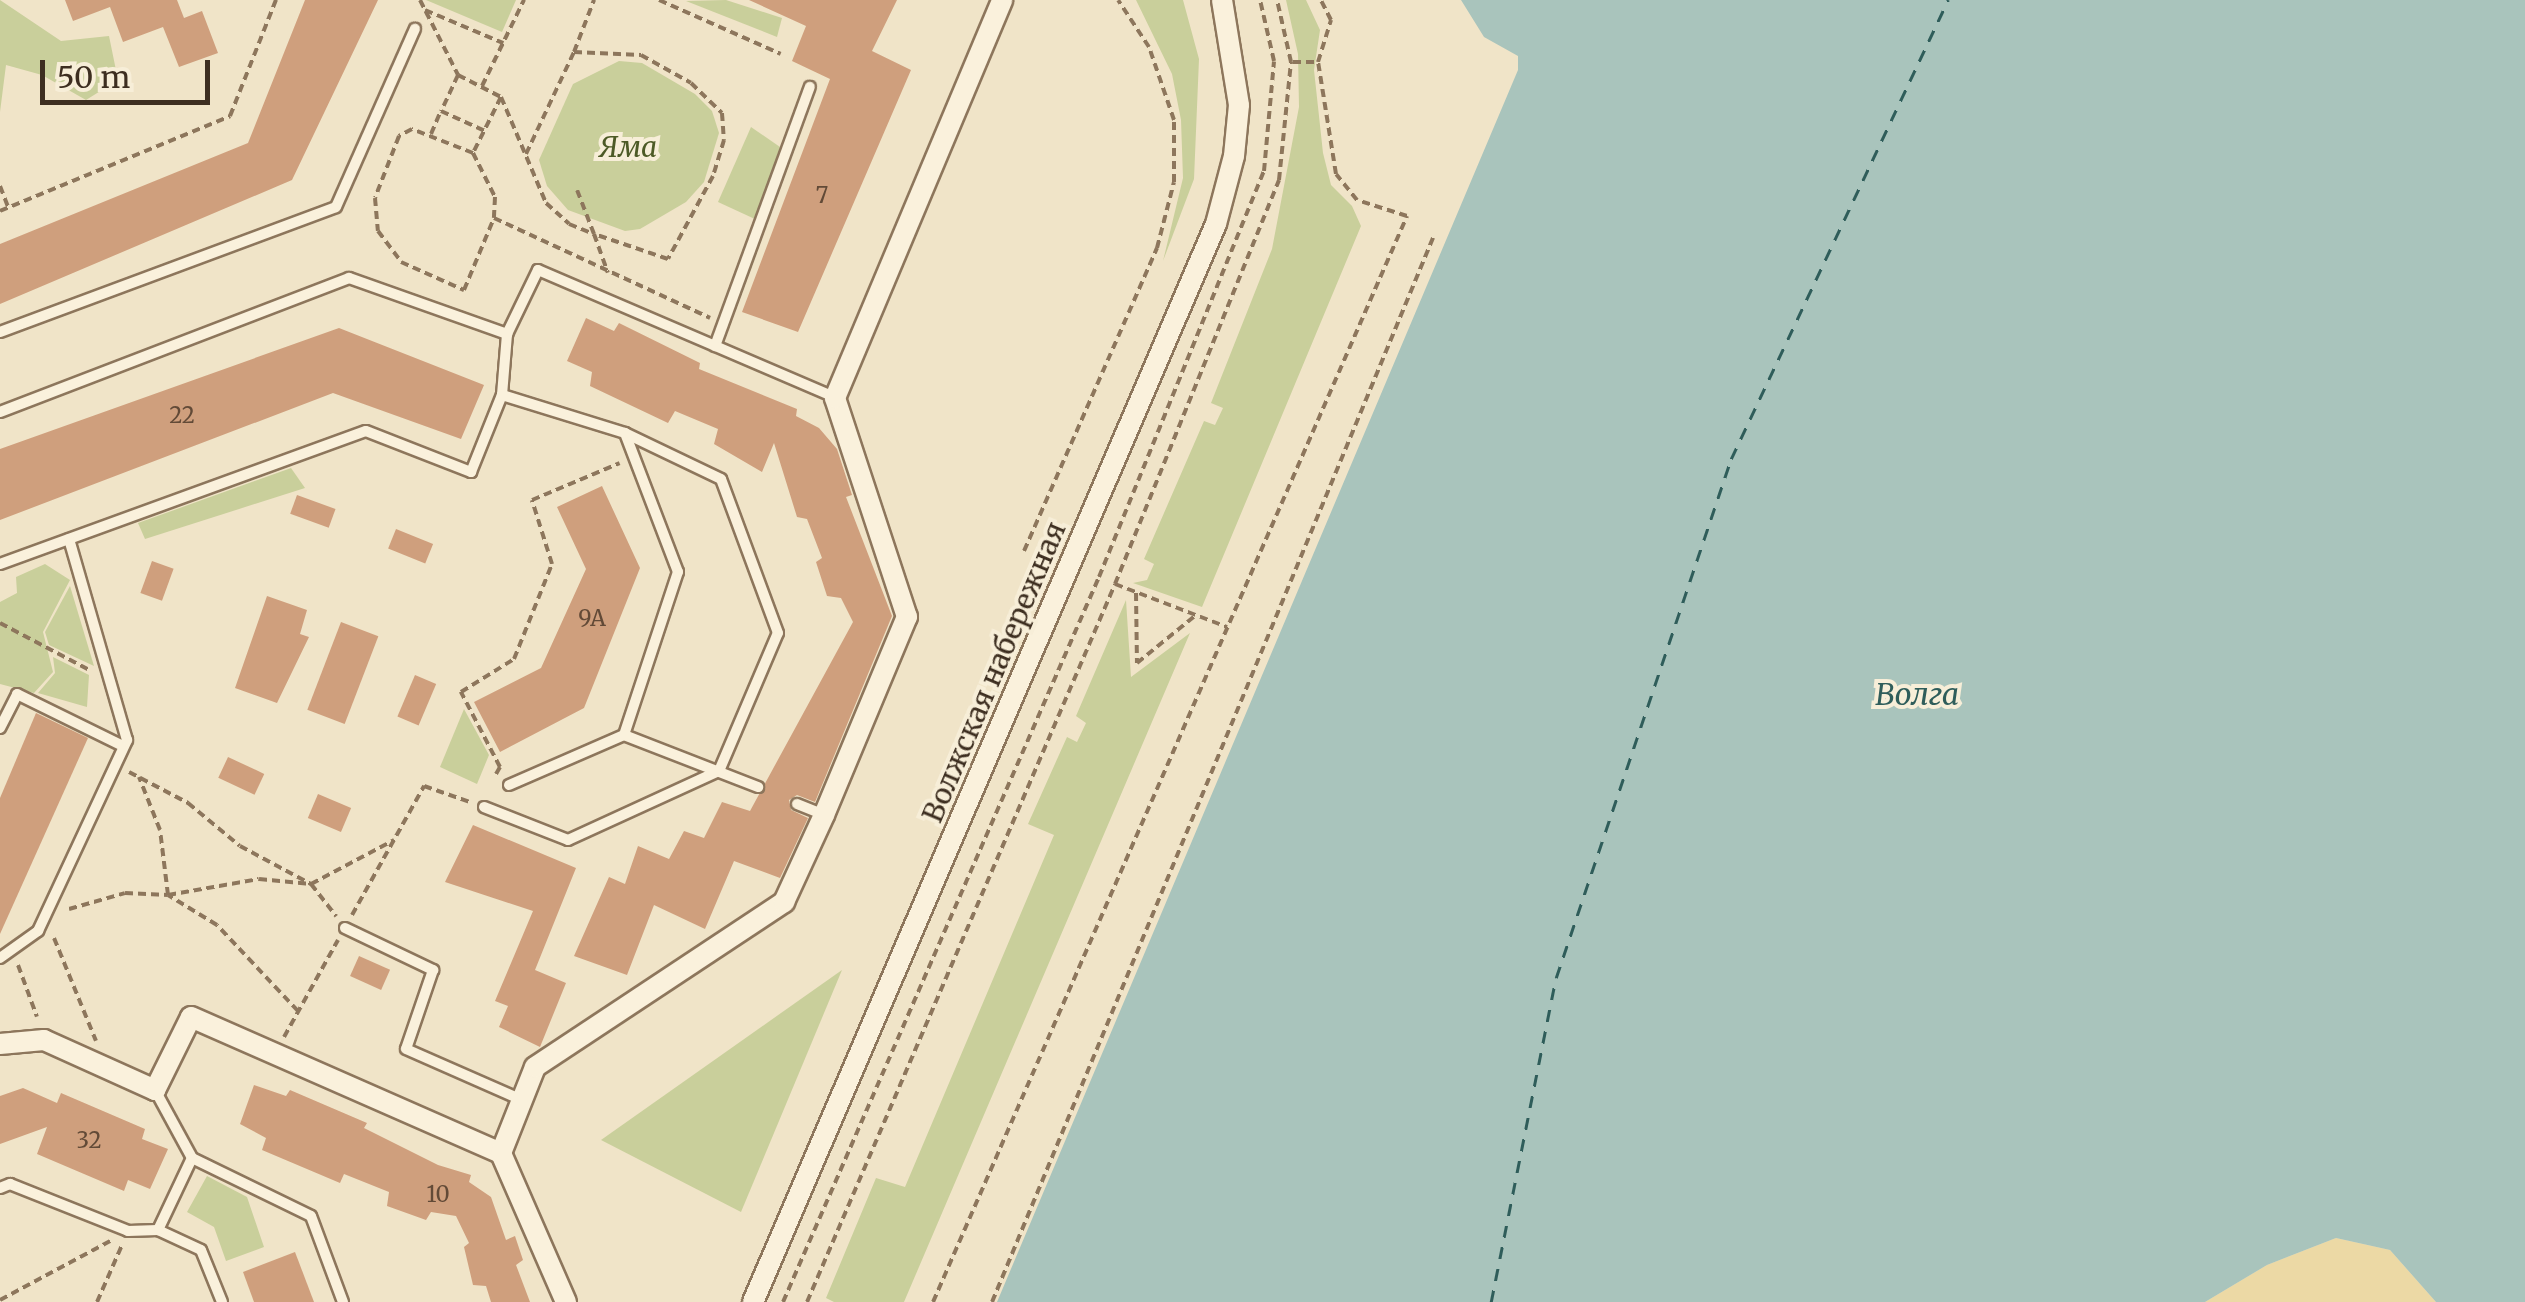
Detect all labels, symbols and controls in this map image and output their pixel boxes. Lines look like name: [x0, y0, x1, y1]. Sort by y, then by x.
scale bar: [45, 40, 215, 102]
text: 50 m: [57, 58, 130, 96]
park label: Яма: [599, 130, 657, 164]
house number: 7: [816, 183, 828, 209]
house number: 22: [169, 403, 195, 429]
street label: Волжская набережная: [915, 517, 1073, 827]
house number: 9А: [578, 606, 606, 632]
water label: Волга: [1875, 676, 1959, 712]
house number: 32: [77, 1128, 101, 1154]
house number: 10: [426, 1182, 450, 1208]

